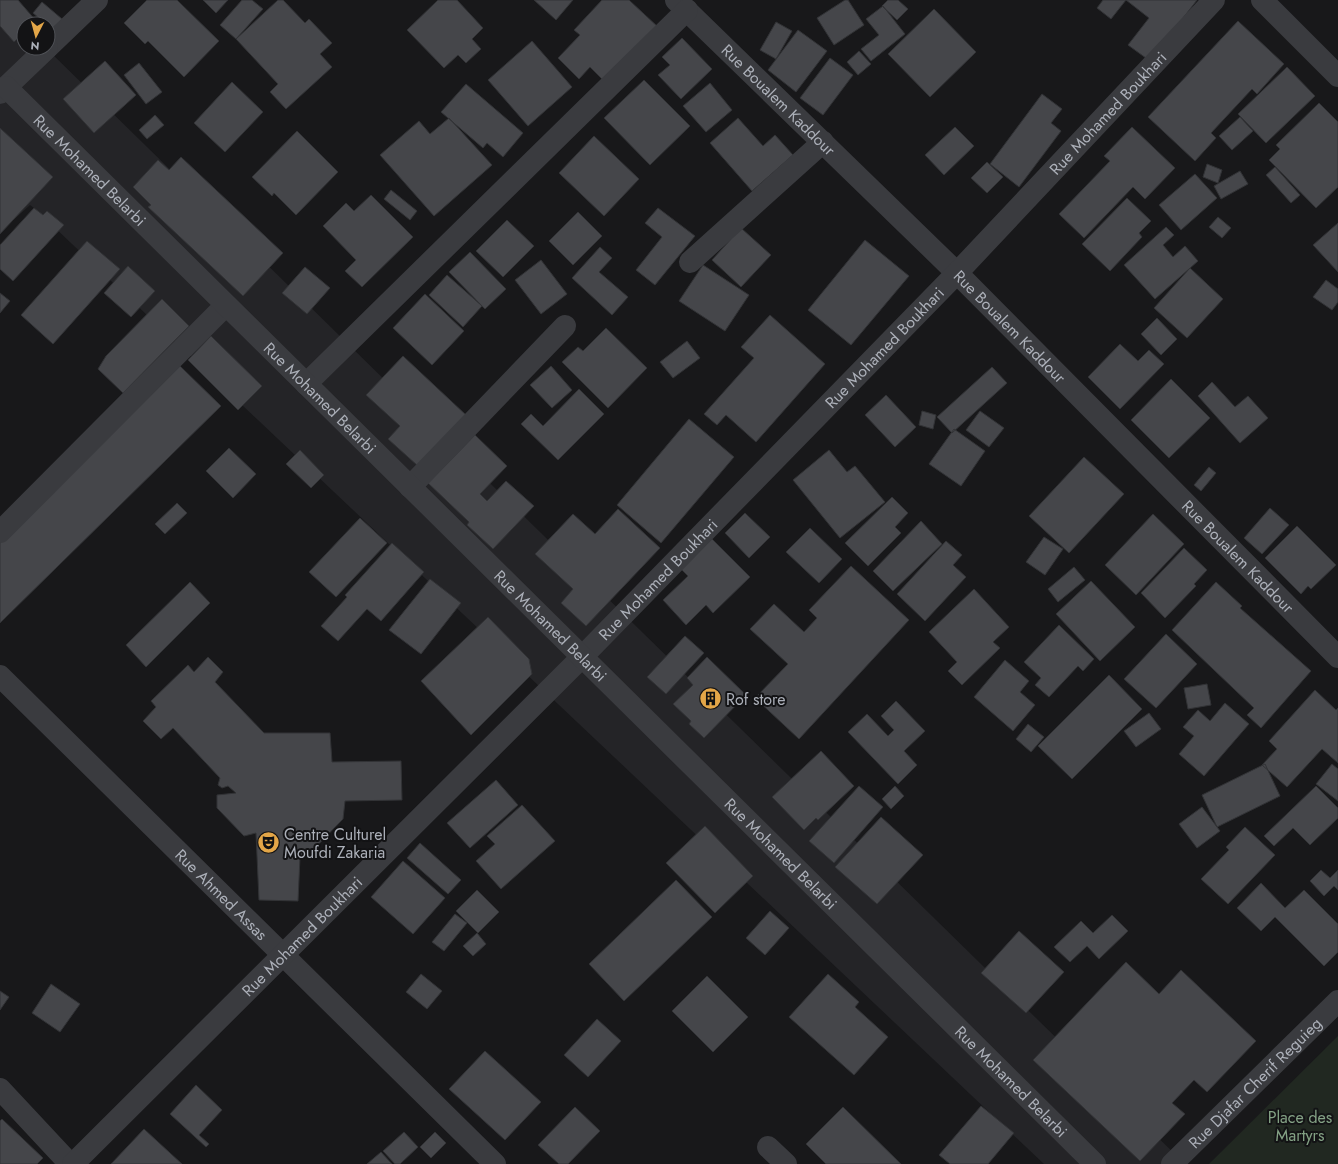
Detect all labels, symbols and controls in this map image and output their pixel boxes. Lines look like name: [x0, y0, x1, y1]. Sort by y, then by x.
north arrow: [16, 16, 56, 56]
text: N: [30, 38, 40, 54]
street label: Rue Boualem Kaddour: [716, 39, 841, 161]
street label: Rue Mohamed Boukhari: [1044, 46, 1172, 180]
street label: Rue Mohamed Belarbi: [28, 109, 151, 231]
street label: Rue Boualem Kaddour: [949, 265, 1072, 388]
street label: Rue Mohamed Boukhari: [819, 282, 949, 413]
street label: Rue Mohamed Belarbi: [259, 337, 382, 459]
street label: Rue Boualem Kaddour: [1177, 495, 1300, 618]
street label: Rue Mohamed Boukhari: [593, 513, 723, 645]
street label: Rue Mohamed Belarbi: [489, 565, 612, 687]
building icon: Rof store: [697, 686, 723, 712]
place label: Rof store: [726, 688, 786, 711]
street label: Rue Mohamed Belarbi: [719, 792, 843, 914]
place label: Centre Culturel Moufdi Zakaria: [284, 823, 386, 864]
theatre icon: Centre Culturel Moufdi Zakaria: [255, 830, 281, 856]
street label: Rue Ahmed Assas: [170, 843, 273, 945]
street label: Rue Mohamed Boukhari: [236, 871, 367, 1001]
street label: Rue Djafar Cherif Reguieg: [1183, 1012, 1327, 1154]
street label: Rue Mohamed Belarbi: [950, 1020, 1073, 1142]
park label: Place des Martyrs: [1268, 1106, 1332, 1147]

